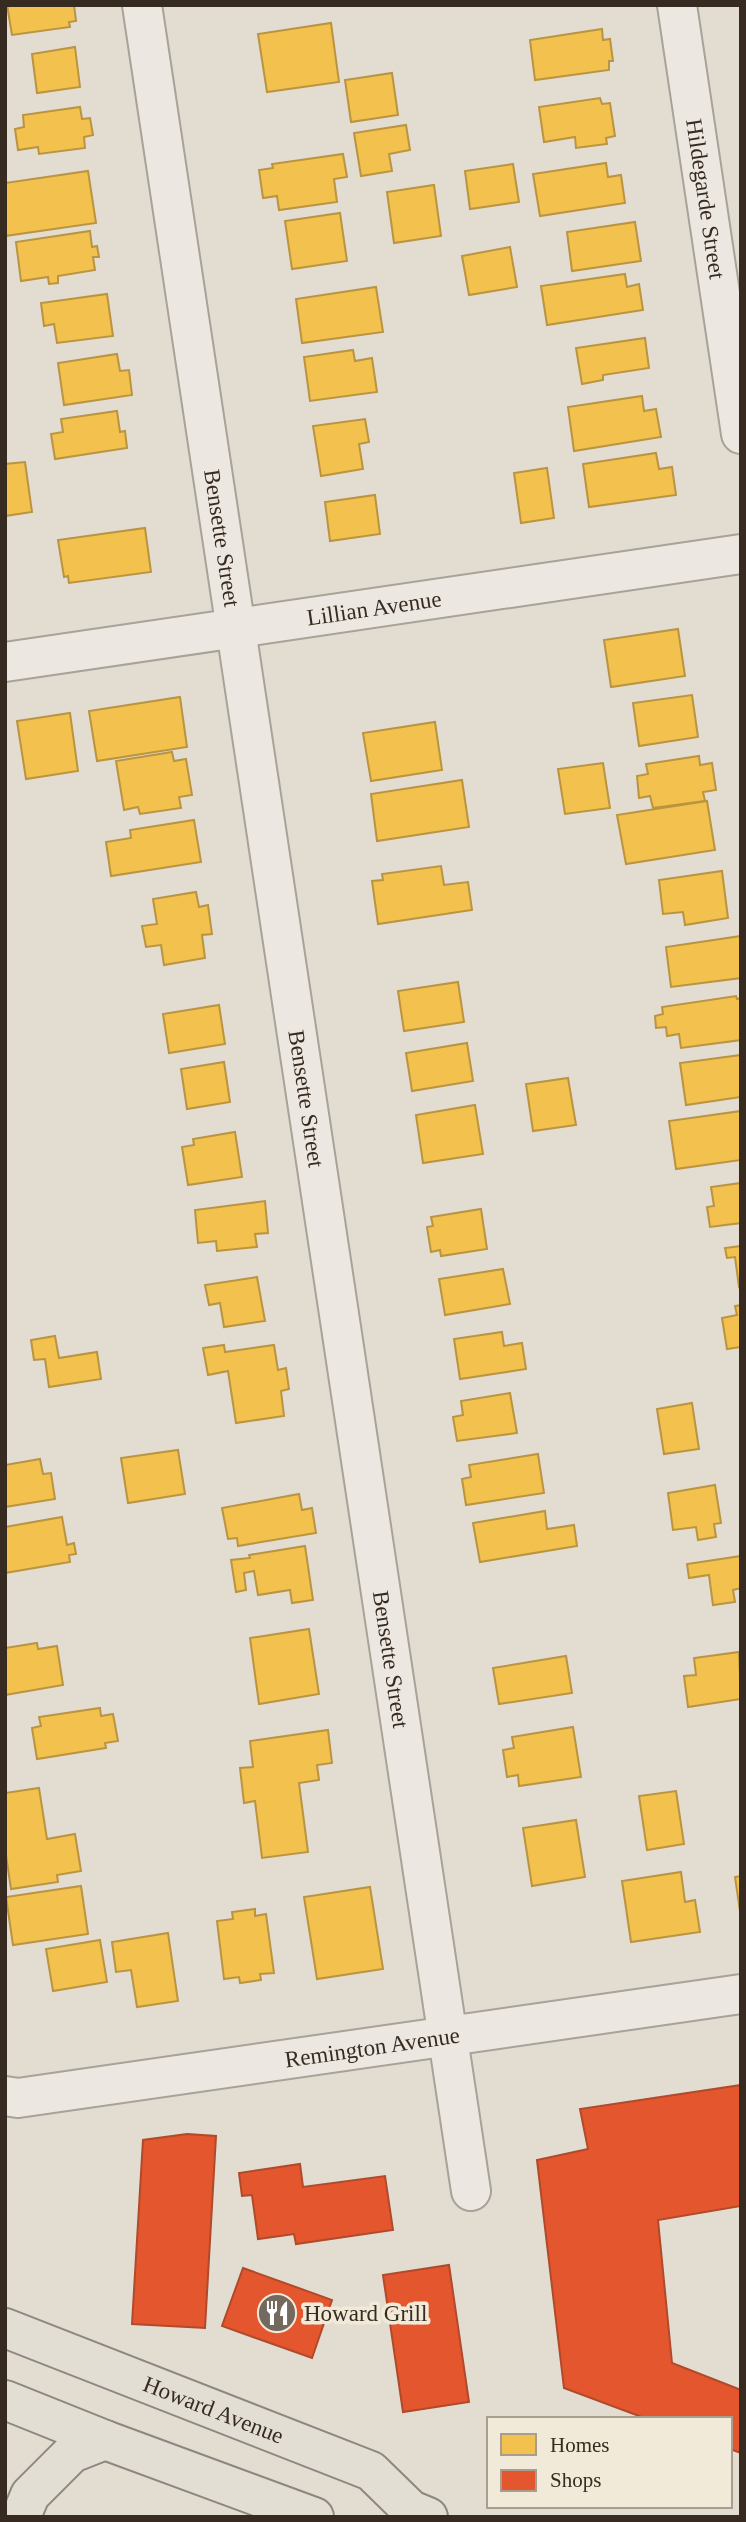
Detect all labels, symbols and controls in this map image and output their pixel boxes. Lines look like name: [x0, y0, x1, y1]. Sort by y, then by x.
street label: Hildegarde Street: [682, 117, 730, 281]
street label: Bensette Street: [200, 468, 245, 609]
street label: Lillian Avenue: [305, 586, 443, 630]
street label: Bensette Street: [284, 1028, 329, 1170]
street label: Bensette Street: [368, 1589, 414, 1730]
street label: Remington Avenue: [283, 2022, 461, 2072]
restaurant icon: Howard Grill: [256, 2292, 298, 2334]
place label: Howard Grill: [304, 2301, 427, 2326]
street label: Howard Avenue: [140, 2371, 287, 2448]
legend: [487, 2417, 732, 2508]
text: Homes: [550, 2433, 610, 2457]
text: Shops: [550, 2468, 601, 2492]

